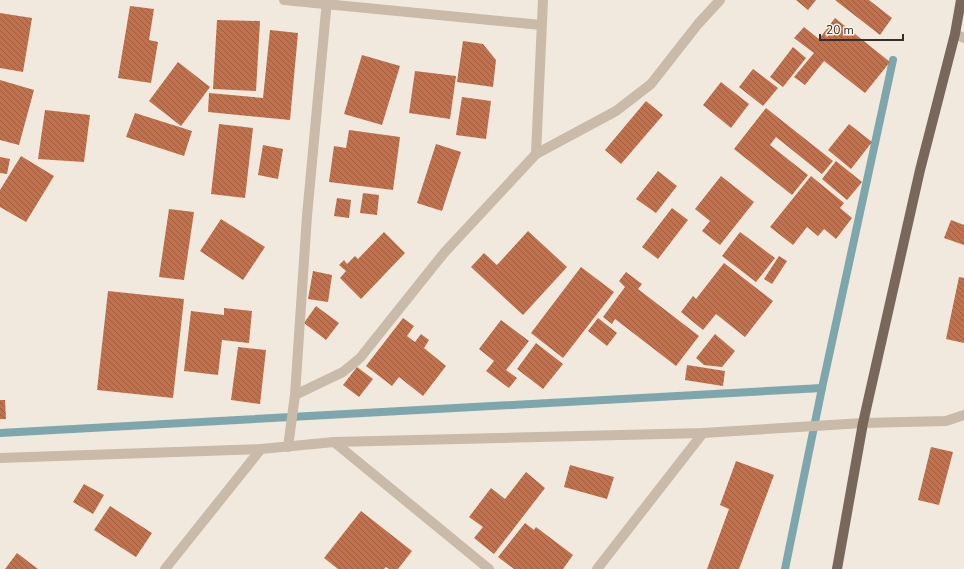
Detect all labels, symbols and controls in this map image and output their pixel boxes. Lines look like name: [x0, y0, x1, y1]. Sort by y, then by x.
scale bar: [820, 16, 903, 42]
text: 20 m: [826, 22, 854, 38]

